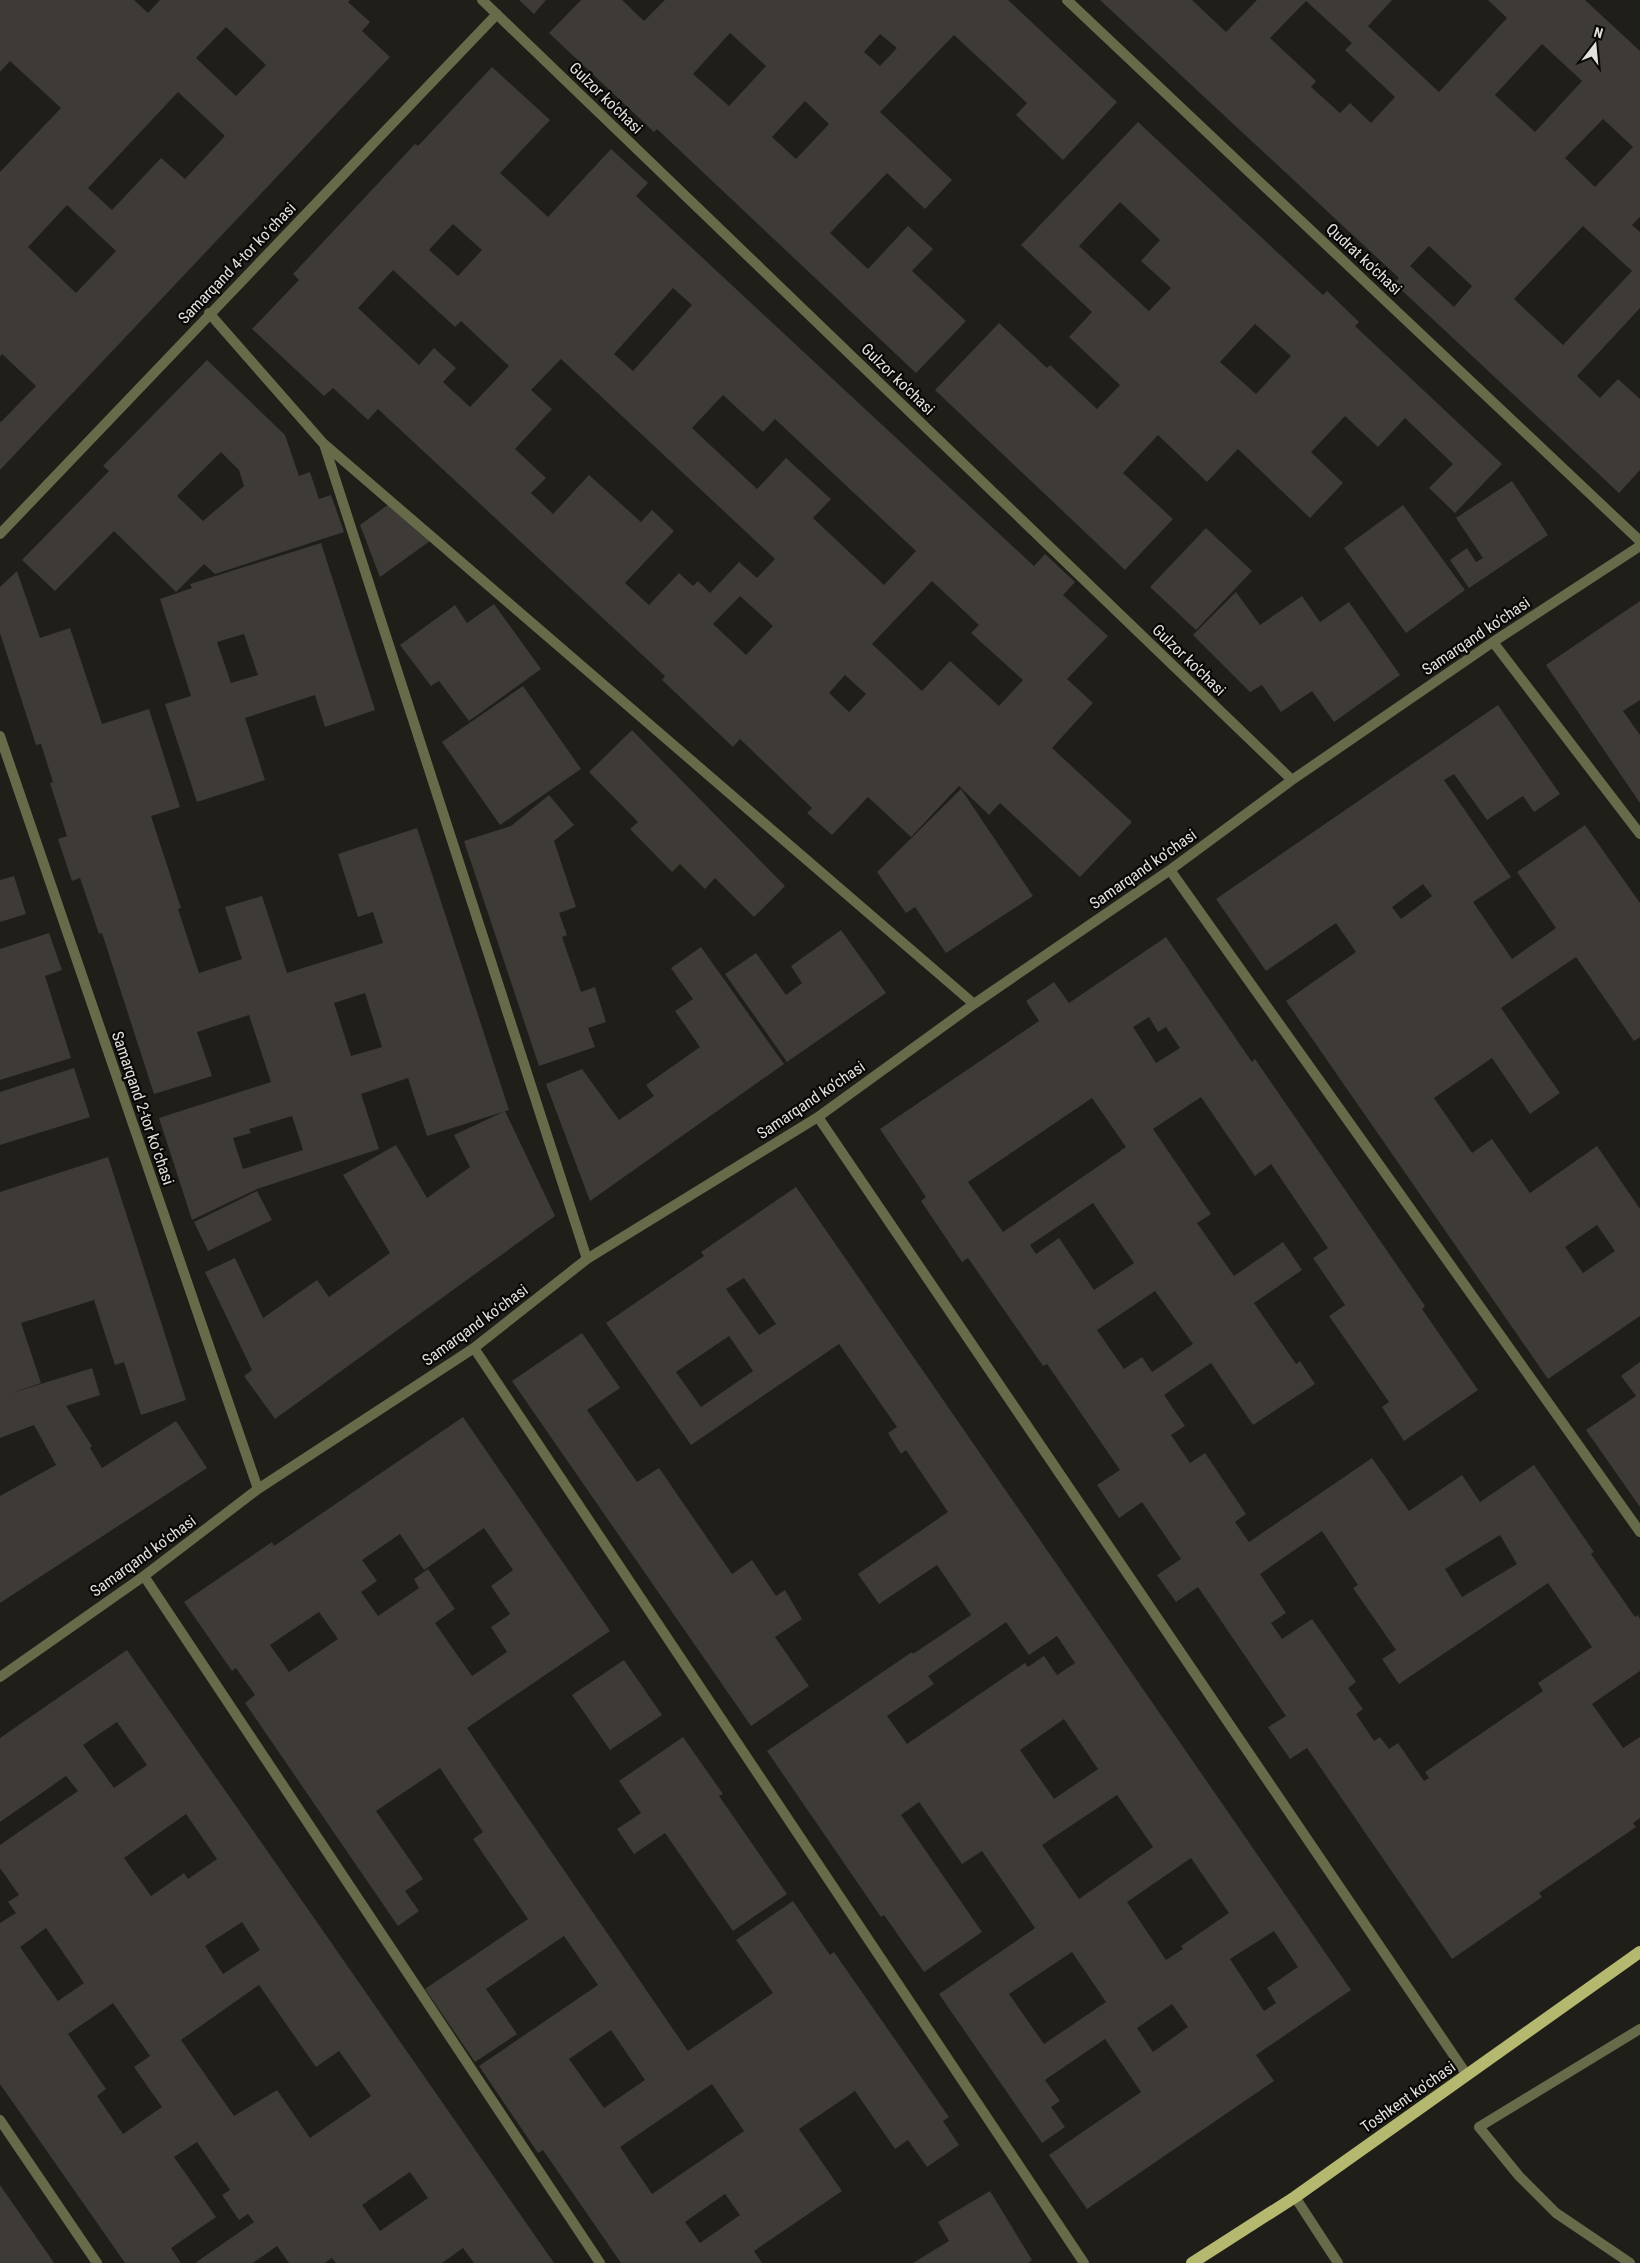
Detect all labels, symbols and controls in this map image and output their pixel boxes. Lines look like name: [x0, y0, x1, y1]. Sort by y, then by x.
north arrow: [1570, 20, 1620, 70]
text: N: [1592, 24, 1605, 41]
street label: Gulzor ko'chasi: [565, 58, 647, 138]
street label: Samarqand 4-tor koʻchasi: [174, 198, 300, 328]
street label: Qudrat ko'chasi: [1322, 219, 1406, 299]
street label: Gulzor ko'chasi: [857, 339, 939, 419]
street label: Samarqand ko‘chasi: [1418, 593, 1534, 679]
street label: Gulzor ko'chasi: [1148, 620, 1230, 700]
street label: Samarqand ko‘chasi: [1086, 825, 1200, 913]
street label: Samarqand 2-tor koʻchasi: [108, 1029, 178, 1187]
street label: Samarqand ko‘chasi: [753, 1057, 869, 1143]
street label: Samarqand ko‘chasi: [418, 1280, 532, 1370]
street label: Samarqand ko‘chasi: [86, 1511, 200, 1601]
street label: Toshkent ko'chasi: [1357, 2057, 1459, 2137]

